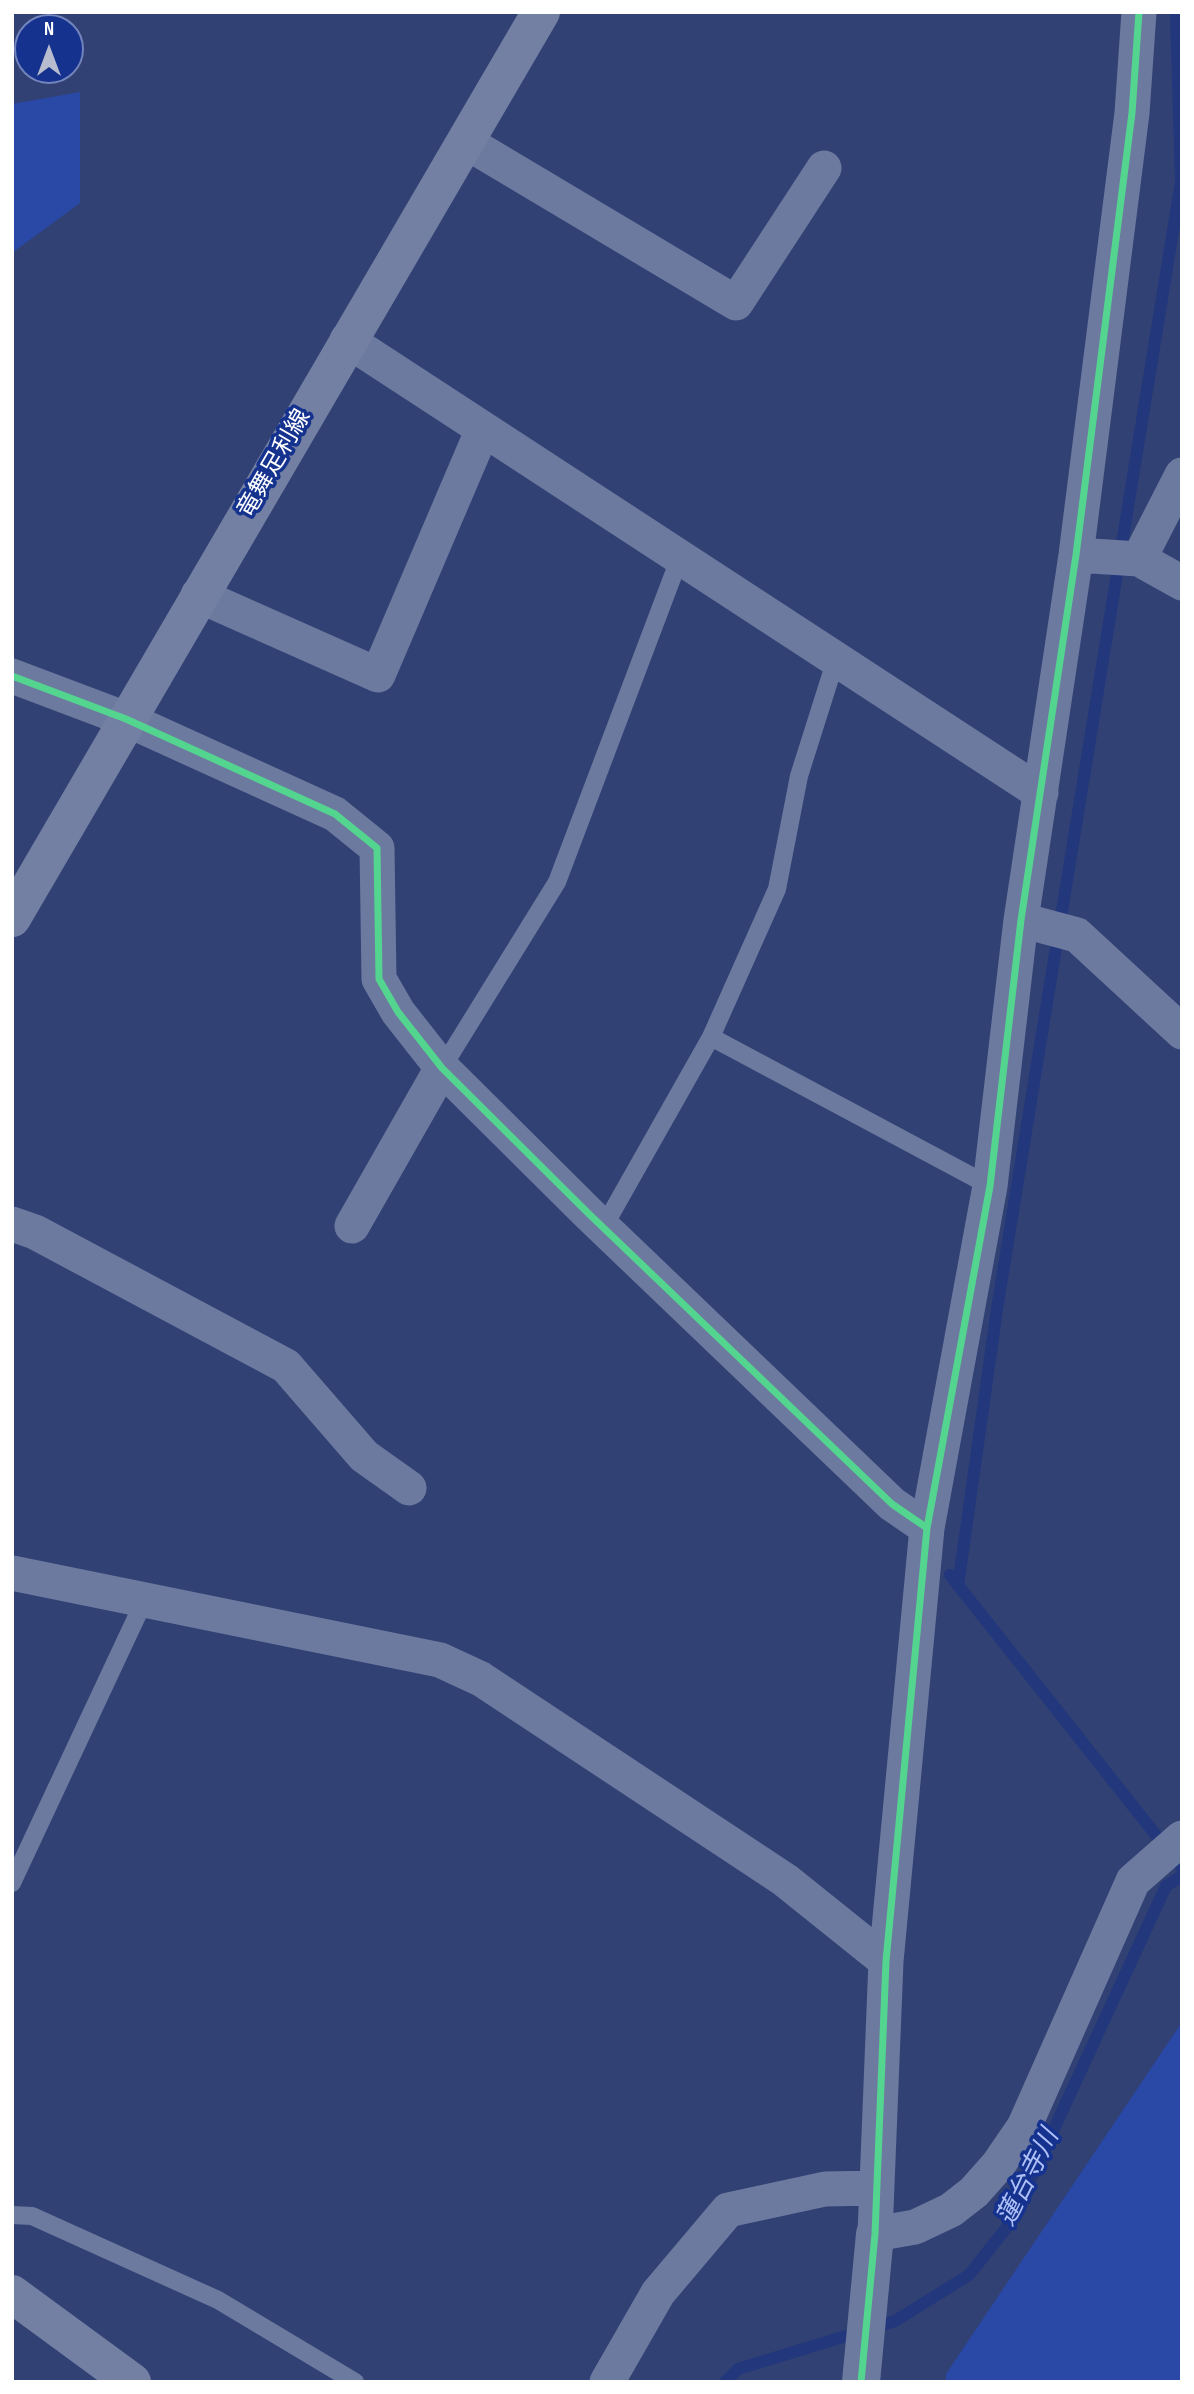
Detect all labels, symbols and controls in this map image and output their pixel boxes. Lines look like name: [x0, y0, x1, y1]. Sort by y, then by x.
north arrow: [14, 14, 84, 84]
text: N: [44, 18, 54, 41]
street label: 竜舞足利線: [233, 405, 317, 523]
water label: 蓮台寺川: [991, 2125, 1067, 2231]

